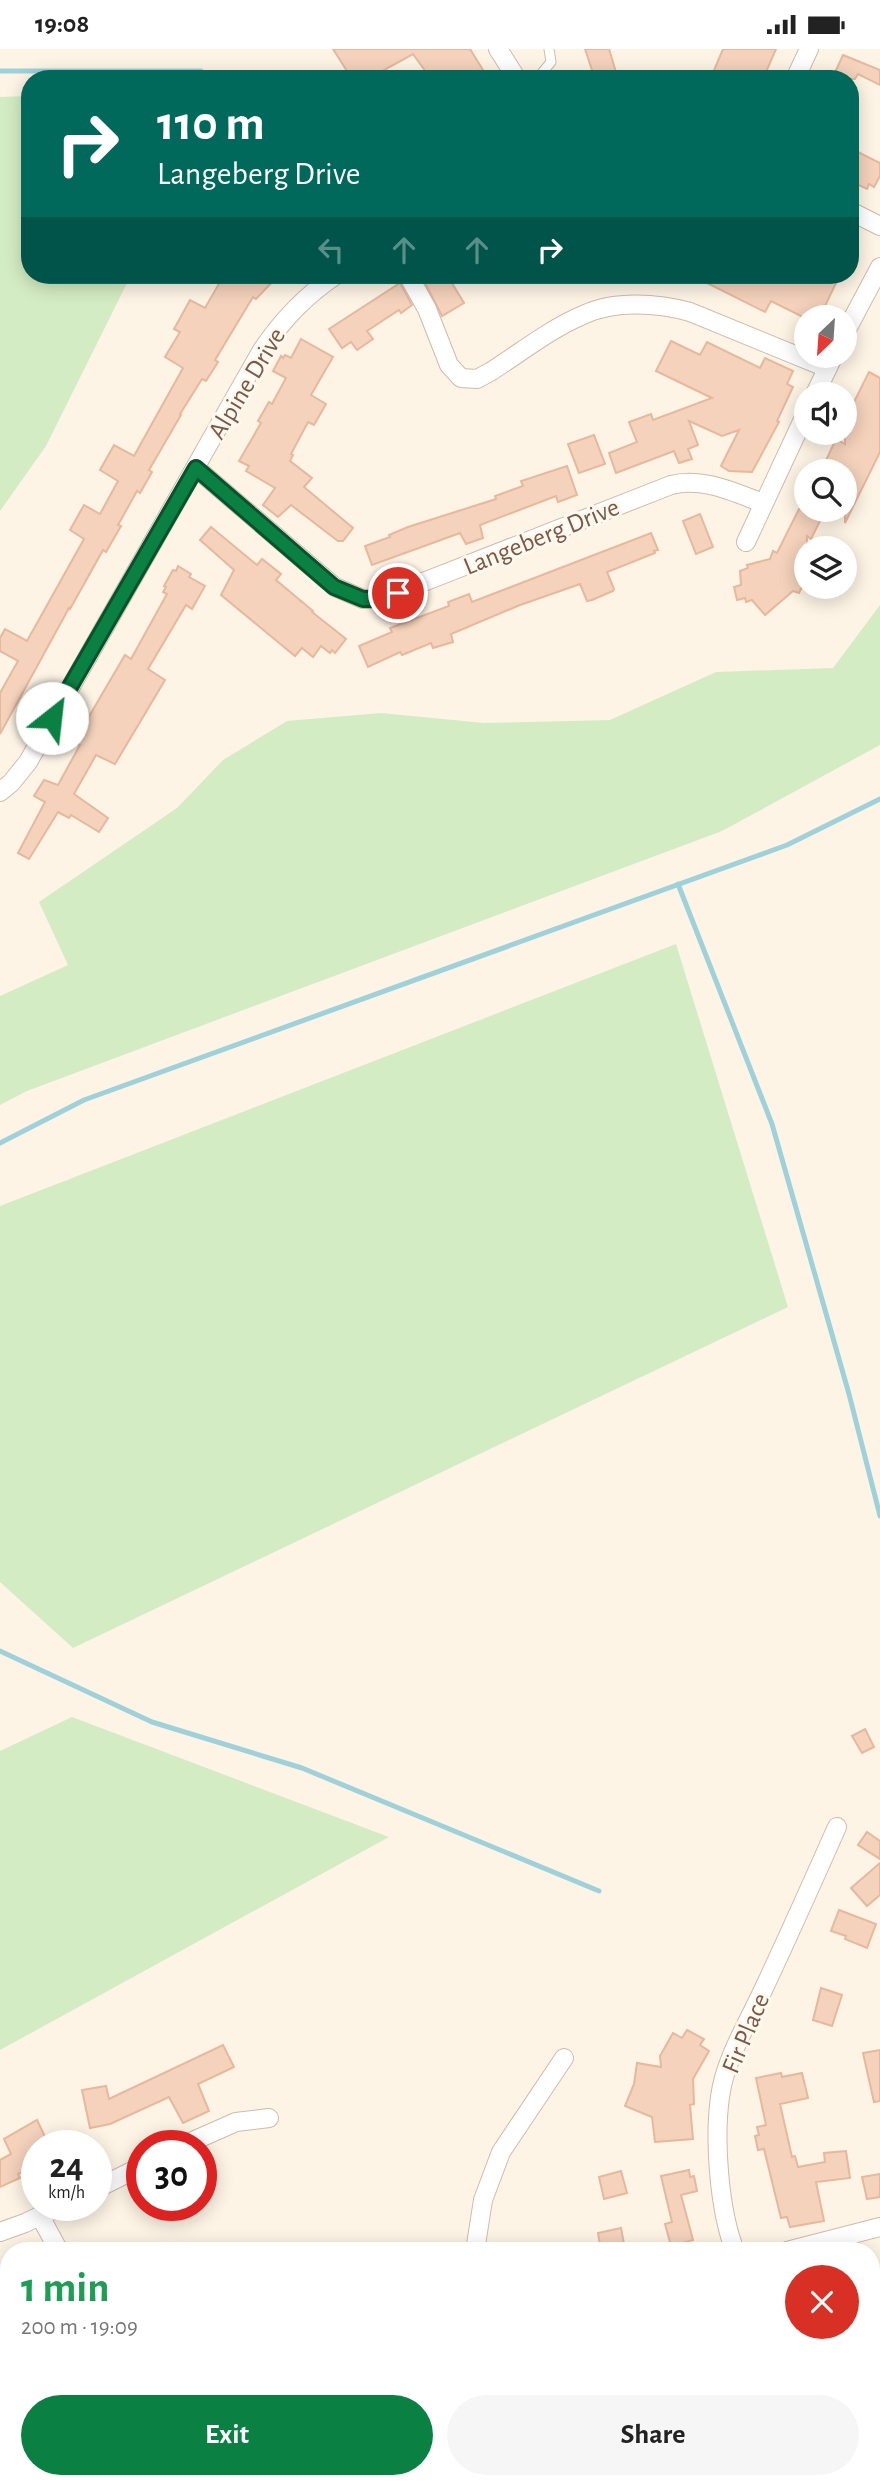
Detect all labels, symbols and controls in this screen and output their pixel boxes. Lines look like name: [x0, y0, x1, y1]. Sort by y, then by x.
text: 19:08: [35, 11, 89, 37]
icon: right: [42, 98, 133, 189]
text: 110 m: [157, 100, 265, 149]
text: Langeberg Drive: [157, 158, 361, 190]
icon: left: [312, 231, 350, 269]
icon: ahead: [385, 231, 423, 269]
icon: ahead: [458, 231, 496, 269]
icon: right: [531, 231, 569, 269]
north arrow: [794, 305, 858, 367]
map controls: [794, 305, 857, 599]
street label: Alpine Drive: [204, 323, 290, 444]
button: sound: [794, 382, 857, 445]
button: search: [794, 459, 857, 522]
street label: Langeberg Drive: [460, 494, 623, 580]
button: layers: [794, 536, 857, 599]
pin: [368, 563, 428, 623]
icon: arrive: [379, 574, 417, 612]
position arrow: [15, 681, 89, 755]
street label: Fir Place: [718, 1990, 774, 2077]
speed limit sign: 30: [126, 2130, 217, 2221]
text: 24: [49, 2149, 84, 2184]
text: km/h: [48, 2184, 85, 2202]
button: close: [785, 2265, 859, 2339]
text: 1 min: [21, 2267, 110, 2309]
text: 200 m · 19:09: [21, 2316, 138, 2339]
button: Exit: [21, 2395, 433, 2475]
button: Share: [447, 2395, 859, 2475]

